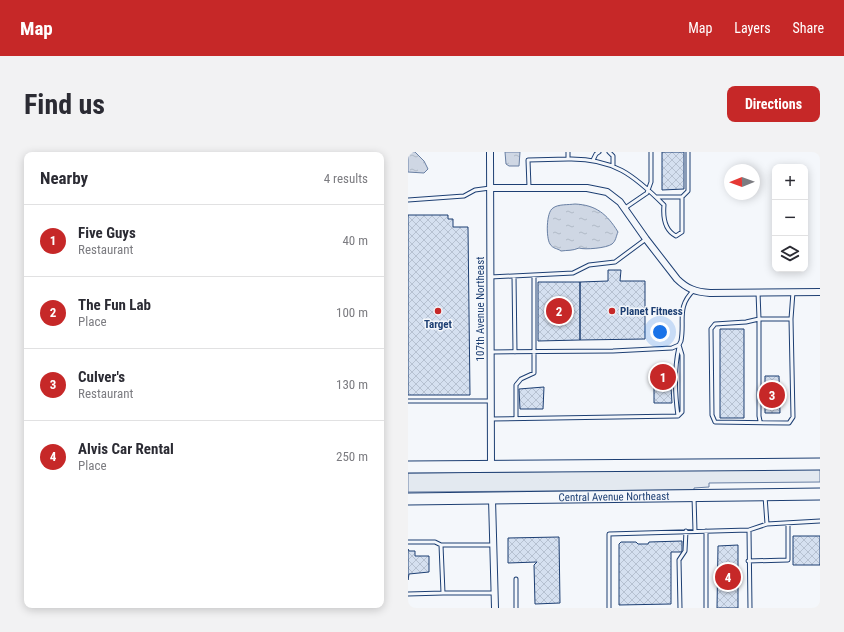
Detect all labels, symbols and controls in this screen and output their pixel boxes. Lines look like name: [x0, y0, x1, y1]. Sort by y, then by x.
text: Map: [20, 17, 53, 40]
text: Map: [688, 20, 712, 36]
text: Layers: [734, 20, 771, 36]
text: Share: [793, 20, 824, 36]
button: Directions: [727, 86, 820, 122]
text: Find us: [24, 88, 105, 121]
north arrow: [724, 164, 760, 200]
map controls: [772, 164, 808, 272]
button: +: [772, 164, 808, 200]
text: Nearby: [40, 168, 88, 188]
text: 4 results: [324, 171, 368, 186]
button: −: [772, 200, 808, 236]
text: Five Guys: [78, 224, 136, 242]
text: 1: [50, 233, 56, 248]
text: 40 m: [342, 233, 368, 248]
button: layers: [772, 236, 808, 272]
text: Restaurant: [78, 242, 133, 257]
street label: 107th Avenue Northeast: [474, 257, 487, 361]
text: The Fun Lab: [78, 296, 151, 314]
pin: 2: [546, 296, 572, 326]
text: 2: [50, 305, 56, 320]
text: 100 m: [336, 305, 368, 320]
place label: Planet Fitness: [620, 305, 683, 318]
marker: Target: [433, 306, 443, 316]
marker: Planet Fitness: [607, 306, 617, 316]
text: Place: [78, 314, 107, 329]
place label: Target: [424, 318, 453, 331]
your location: [650, 322, 670, 342]
pin: 1: [650, 362, 676, 392]
text: Culver's: [78, 368, 125, 386]
text: 3: [50, 377, 56, 392]
text: 130 m: [336, 377, 368, 392]
pin: 3: [759, 380, 785, 410]
text: Restaurant: [78, 386, 133, 401]
text: Alvis Car Rental: [78, 440, 174, 458]
text: 4: [50, 449, 56, 464]
text: 250 m: [336, 449, 368, 464]
text: Place: [78, 458, 107, 473]
street label: Central Avenue Northeast: [558, 490, 670, 504]
pin: 4: [715, 562, 741, 592]

